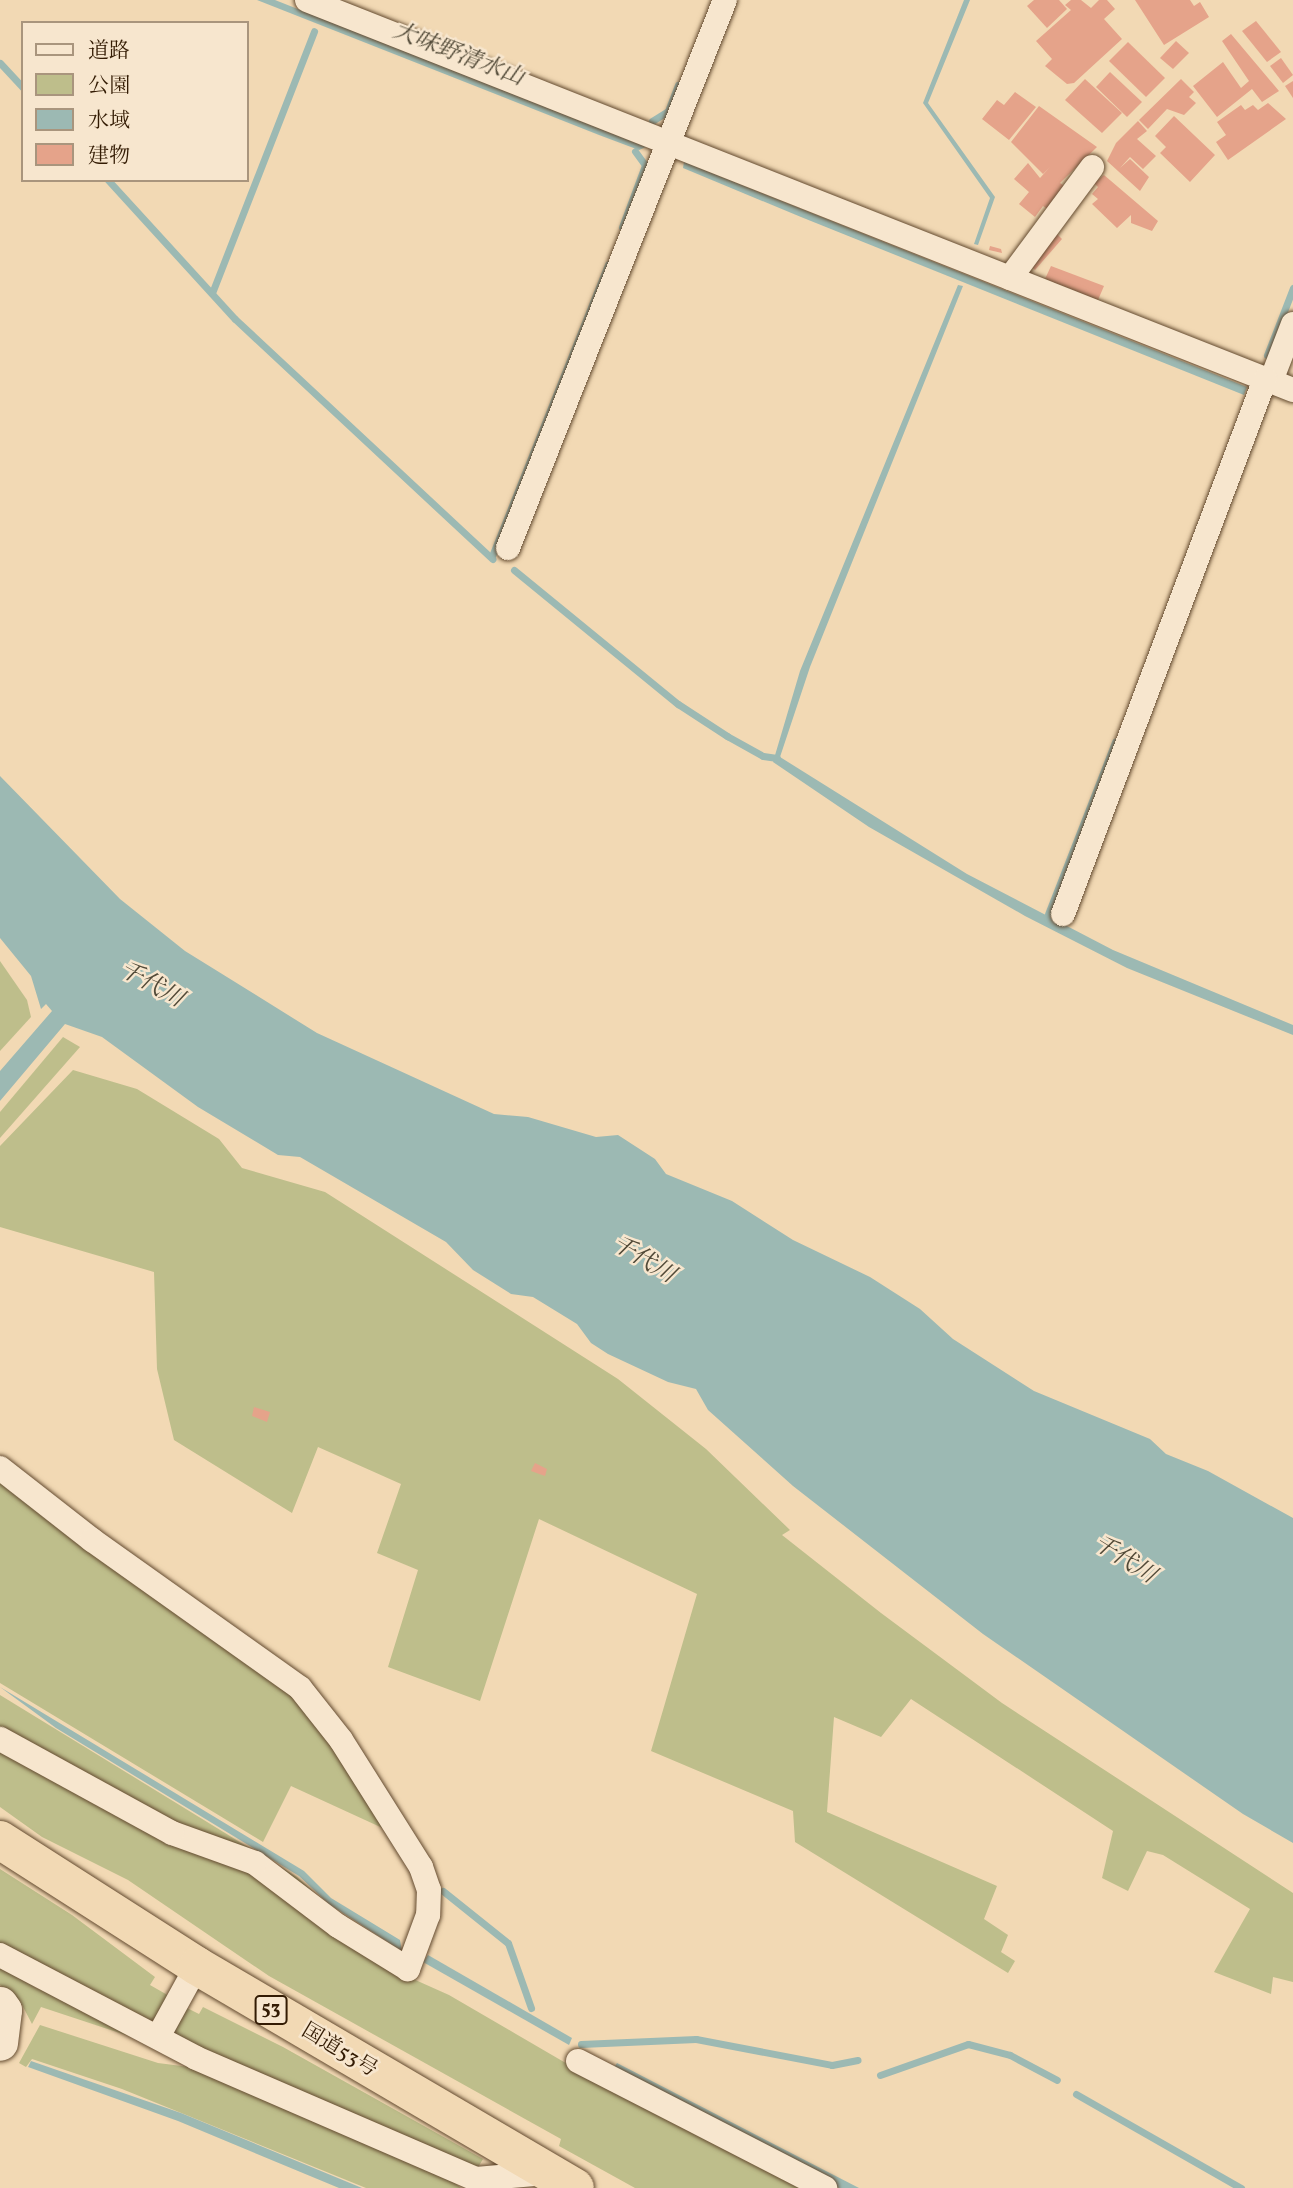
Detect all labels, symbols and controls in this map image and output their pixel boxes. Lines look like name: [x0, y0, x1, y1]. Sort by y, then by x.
water label: 大味野清水山: [389, 17, 527, 93]
legend: [21, 21, 248, 182]
text: 道路: [88, 37, 130, 66]
text: 公園: [88, 72, 130, 101]
text: 水域: [88, 107, 130, 136]
text: 建物: [88, 142, 130, 171]
water label: 千代川: [114, 956, 188, 1014]
water label: 千代川: [606, 1230, 680, 1290]
water label: 千代川: [1087, 1530, 1161, 1590]
road number: 53: [254, 1994, 288, 2026]
street label: 国道53号: [297, 2019, 381, 2083]

